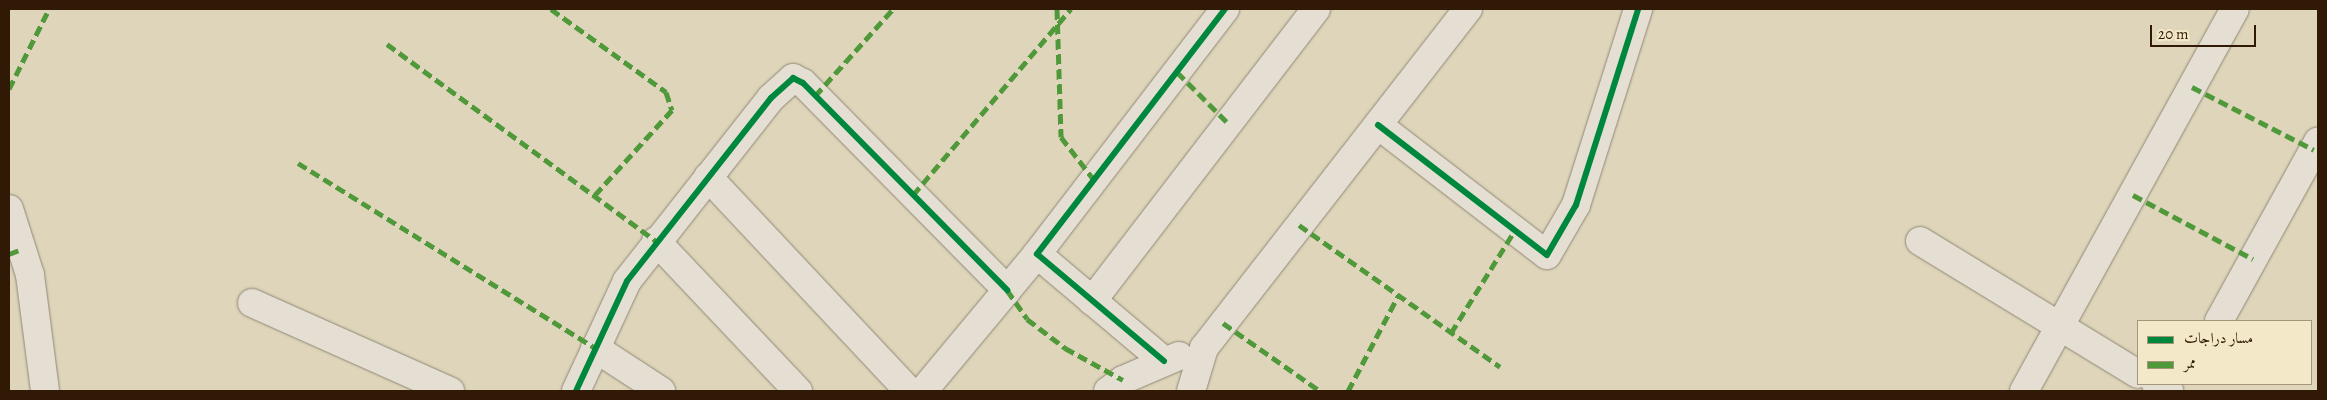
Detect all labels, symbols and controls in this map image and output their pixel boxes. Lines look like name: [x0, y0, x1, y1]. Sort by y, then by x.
scale bar: [2152, 15, 2258, 47]
text: 20 m: [2158, 24, 2189, 44]
legend: [2137, 320, 2312, 385]
text: مسار دراجات: [2184, 328, 2253, 348]
text: ممر: [2184, 353, 2196, 373]

